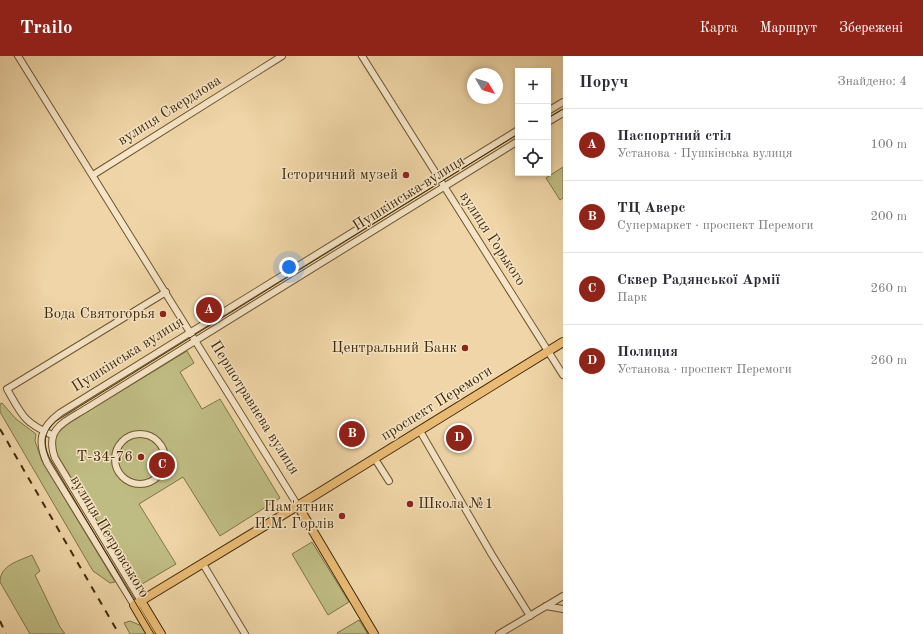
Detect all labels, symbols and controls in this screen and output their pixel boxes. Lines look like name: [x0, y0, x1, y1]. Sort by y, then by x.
text: Trailo: [20, 19, 73, 38]
text: Карта: [700, 21, 738, 35]
text: Маршрут: [760, 21, 817, 35]
text: Збережені: [839, 21, 903, 35]
north arrow: [467, 68, 503, 104]
map controls: [515, 68, 551, 176]
button: +: [515, 68, 551, 104]
street label: вулиця Свердлова: [116, 73, 225, 149]
text: Поруч: [579, 74, 628, 91]
text: Знайдено: 4: [838, 75, 907, 88]
button: −: [515, 104, 551, 140]
text: Паспортний стіл: [617, 129, 732, 144]
text: A: [587, 138, 597, 151]
text: 100 m: [870, 138, 907, 151]
button: locate: [515, 140, 551, 176]
text: Установа · Пушкінська вулиця: [617, 147, 792, 160]
street label: Пушкінська вулиця: [350, 153, 468, 235]
place label: Історичний музей: [281, 168, 398, 183]
marker: Історичний музей: [401, 170, 411, 180]
street label: вулиця Горького: [456, 189, 528, 289]
text: ТЦ Аверс: [617, 201, 685, 216]
text: B: [587, 210, 597, 223]
text: 200 m: [870, 210, 907, 223]
text: Супермаркет · проспект Перемоги: [617, 219, 814, 232]
your location: [279, 257, 299, 277]
text: Сквер Радянської Армії: [617, 273, 780, 288]
text: C: [588, 282, 596, 295]
text: 260 m: [870, 282, 907, 295]
text: Парк: [617, 291, 647, 304]
pin: A: [196, 295, 222, 325]
place label: Вода Святогорья: [43, 307, 155, 322]
marker: Вода Святогорья: [158, 309, 168, 319]
street label: Пушкінська вулиця: [69, 314, 187, 396]
street label: Першотравнева вулиця: [207, 338, 301, 478]
place label: Центральний Банк: [332, 341, 457, 356]
marker: Центральний Банк: [460, 343, 470, 353]
text: Полиция: [617, 345, 678, 360]
text: D: [587, 354, 597, 367]
text: 260 m: [870, 354, 907, 367]
text: Установа · проспект Перемоги: [617, 363, 792, 376]
street label: проспект Перемоги: [379, 364, 495, 444]
pin: B: [339, 419, 365, 449]
pin: D: [446, 423, 472, 453]
place label: Т-34-76: [76, 450, 133, 465]
pin: C: [149, 450, 175, 480]
marker: Т-34-76: [136, 452, 146, 462]
street label: вулиця Петровського: [67, 473, 151, 601]
place label: Школа №1: [418, 497, 493, 512]
marker: Школа №1: [405, 499, 415, 509]
place label: Пам'ятник П.М. Горлів: [254, 500, 334, 532]
marker: Пам'ятник П.М. Горлів: [337, 511, 347, 521]

